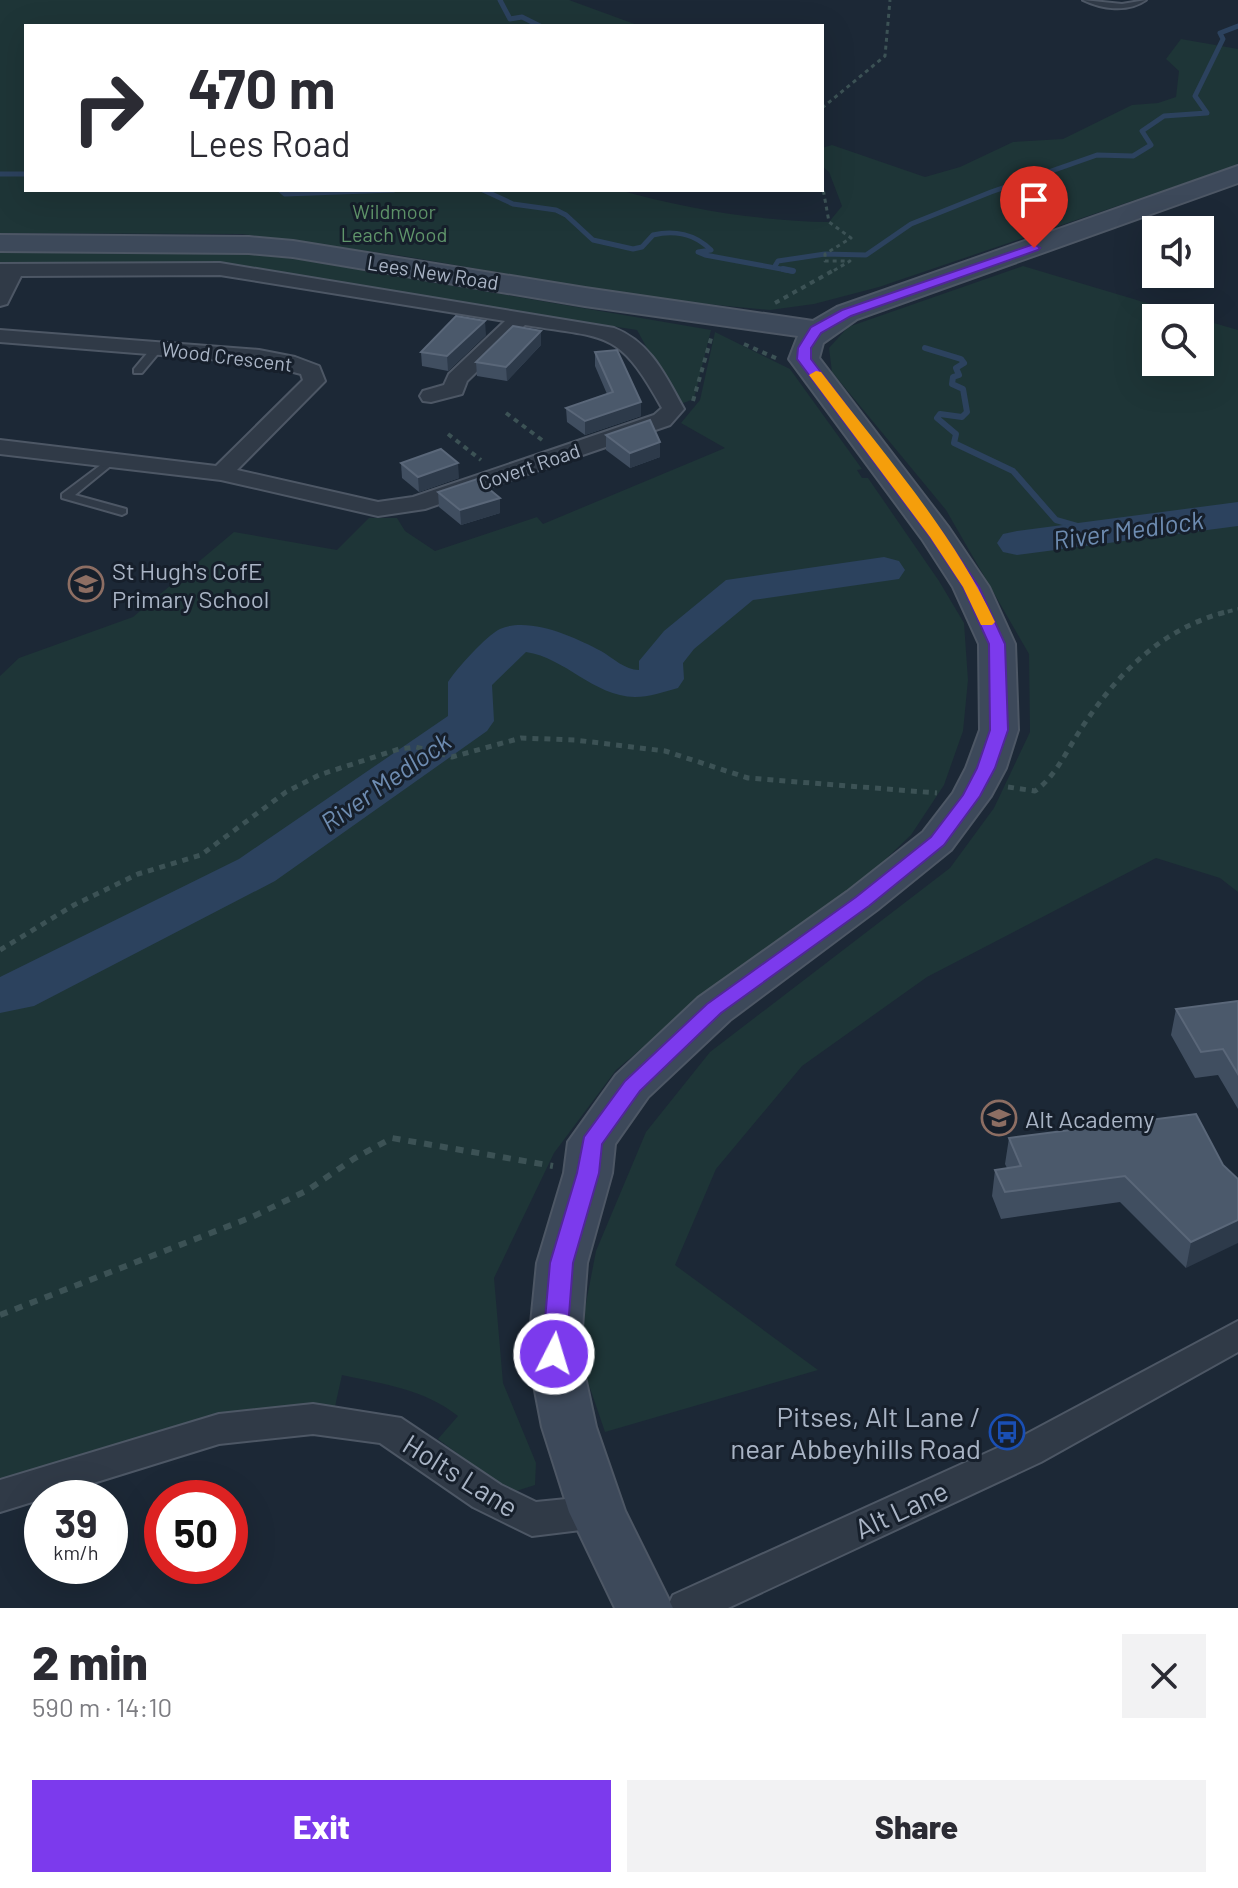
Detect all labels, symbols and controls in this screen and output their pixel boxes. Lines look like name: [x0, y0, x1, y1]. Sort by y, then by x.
text: 470 m: [188, 53, 336, 120]
icon: right: [56, 56, 160, 160]
text: Lees Road: [188, 121, 351, 164]
pin: [1000, 166, 1068, 248]
icon: arrive: [1012, 178, 1056, 222]
park label: Wildmoor Leach Wood: [341, 199, 447, 246]
map controls: [1142, 216, 1214, 376]
button: sound: [1142, 216, 1214, 288]
street label: Lees New Road: [366, 250, 500, 294]
button: search: [1142, 304, 1214, 376]
street label: Wood Crescent: [160, 336, 294, 376]
street label: Covert Road: [475, 437, 583, 495]
water label: River Medlock: [1051, 503, 1206, 555]
place label: St Hugh's CofE Primary School: [112, 556, 269, 613]
school or university icon: St Hugh's CofE Primary School: [67, 565, 105, 603]
water label: River Medlock: [314, 725, 456, 837]
school or university icon: Alt Academy: [980, 1099, 1018, 1137]
place label: Alt Academy: [1025, 1104, 1154, 1133]
position arrow: [512, 1312, 596, 1396]
place label: Pitses, Alt Lane / near Abbeyhills Road: [730, 1399, 981, 1465]
bus stop icon: Pitses, Alt Lane / near Abbeyhills Road: [988, 1413, 1026, 1451]
street label: Holts Lane: [397, 1426, 525, 1524]
street label: Alt Lane: [849, 1473, 953, 1545]
speed limit sign: 50: [144, 1480, 248, 1584]
text: 39: [55, 1498, 97, 1546]
text: km/h: [53, 1540, 99, 1564]
text: 2 min: [32, 1632, 148, 1690]
button: close: [1122, 1634, 1206, 1718]
text: 590 m · 14:10: [32, 1691, 172, 1722]
button: Exit: [32, 1780, 611, 1872]
button: Share: [627, 1780, 1206, 1872]

